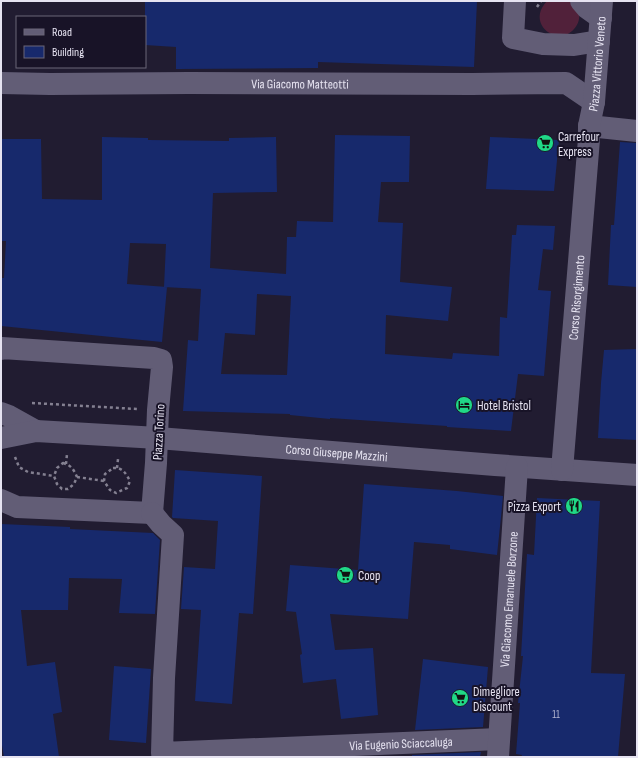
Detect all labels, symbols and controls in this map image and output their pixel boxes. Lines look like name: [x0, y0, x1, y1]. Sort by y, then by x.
legend: [16, 16, 146, 68]
street label: Piazza Vittorio Veneto: [585, 16, 610, 113]
text: Road: [52, 25, 72, 40]
text: Building: [52, 45, 84, 60]
street label: Via Giacomo Matteotti: [251, 76, 349, 93]
place label: Carrefour Express: [558, 129, 600, 160]
supermarket icon: Carrefour Express: [535, 133, 555, 153]
street label: Corso Risorgimento: [566, 254, 589, 341]
hotel icon: Hotel Bristol: [454, 395, 474, 415]
place label: Hotel Bristol: [477, 398, 531, 414]
street label: Piazza Torino: [150, 404, 168, 461]
street label: Corso Giuseppe Mazzini: [285, 441, 388, 465]
restaurant icon: Pizza Export: [564, 496, 584, 516]
place label: Pizza Export: [508, 499, 561, 515]
street label: Via Giacomo Emanuele Borzone: [497, 531, 522, 668]
supermarket icon: Coop: [335, 565, 355, 585]
place label: Coop: [358, 568, 380, 584]
place label: Dimegliore Discount: [473, 684, 520, 715]
supermarket icon: Dimegliore Discount: [450, 688, 470, 708]
house number: 11: [552, 708, 560, 721]
street label: Via Eugenio Sciaccaluga: [349, 734, 453, 754]

